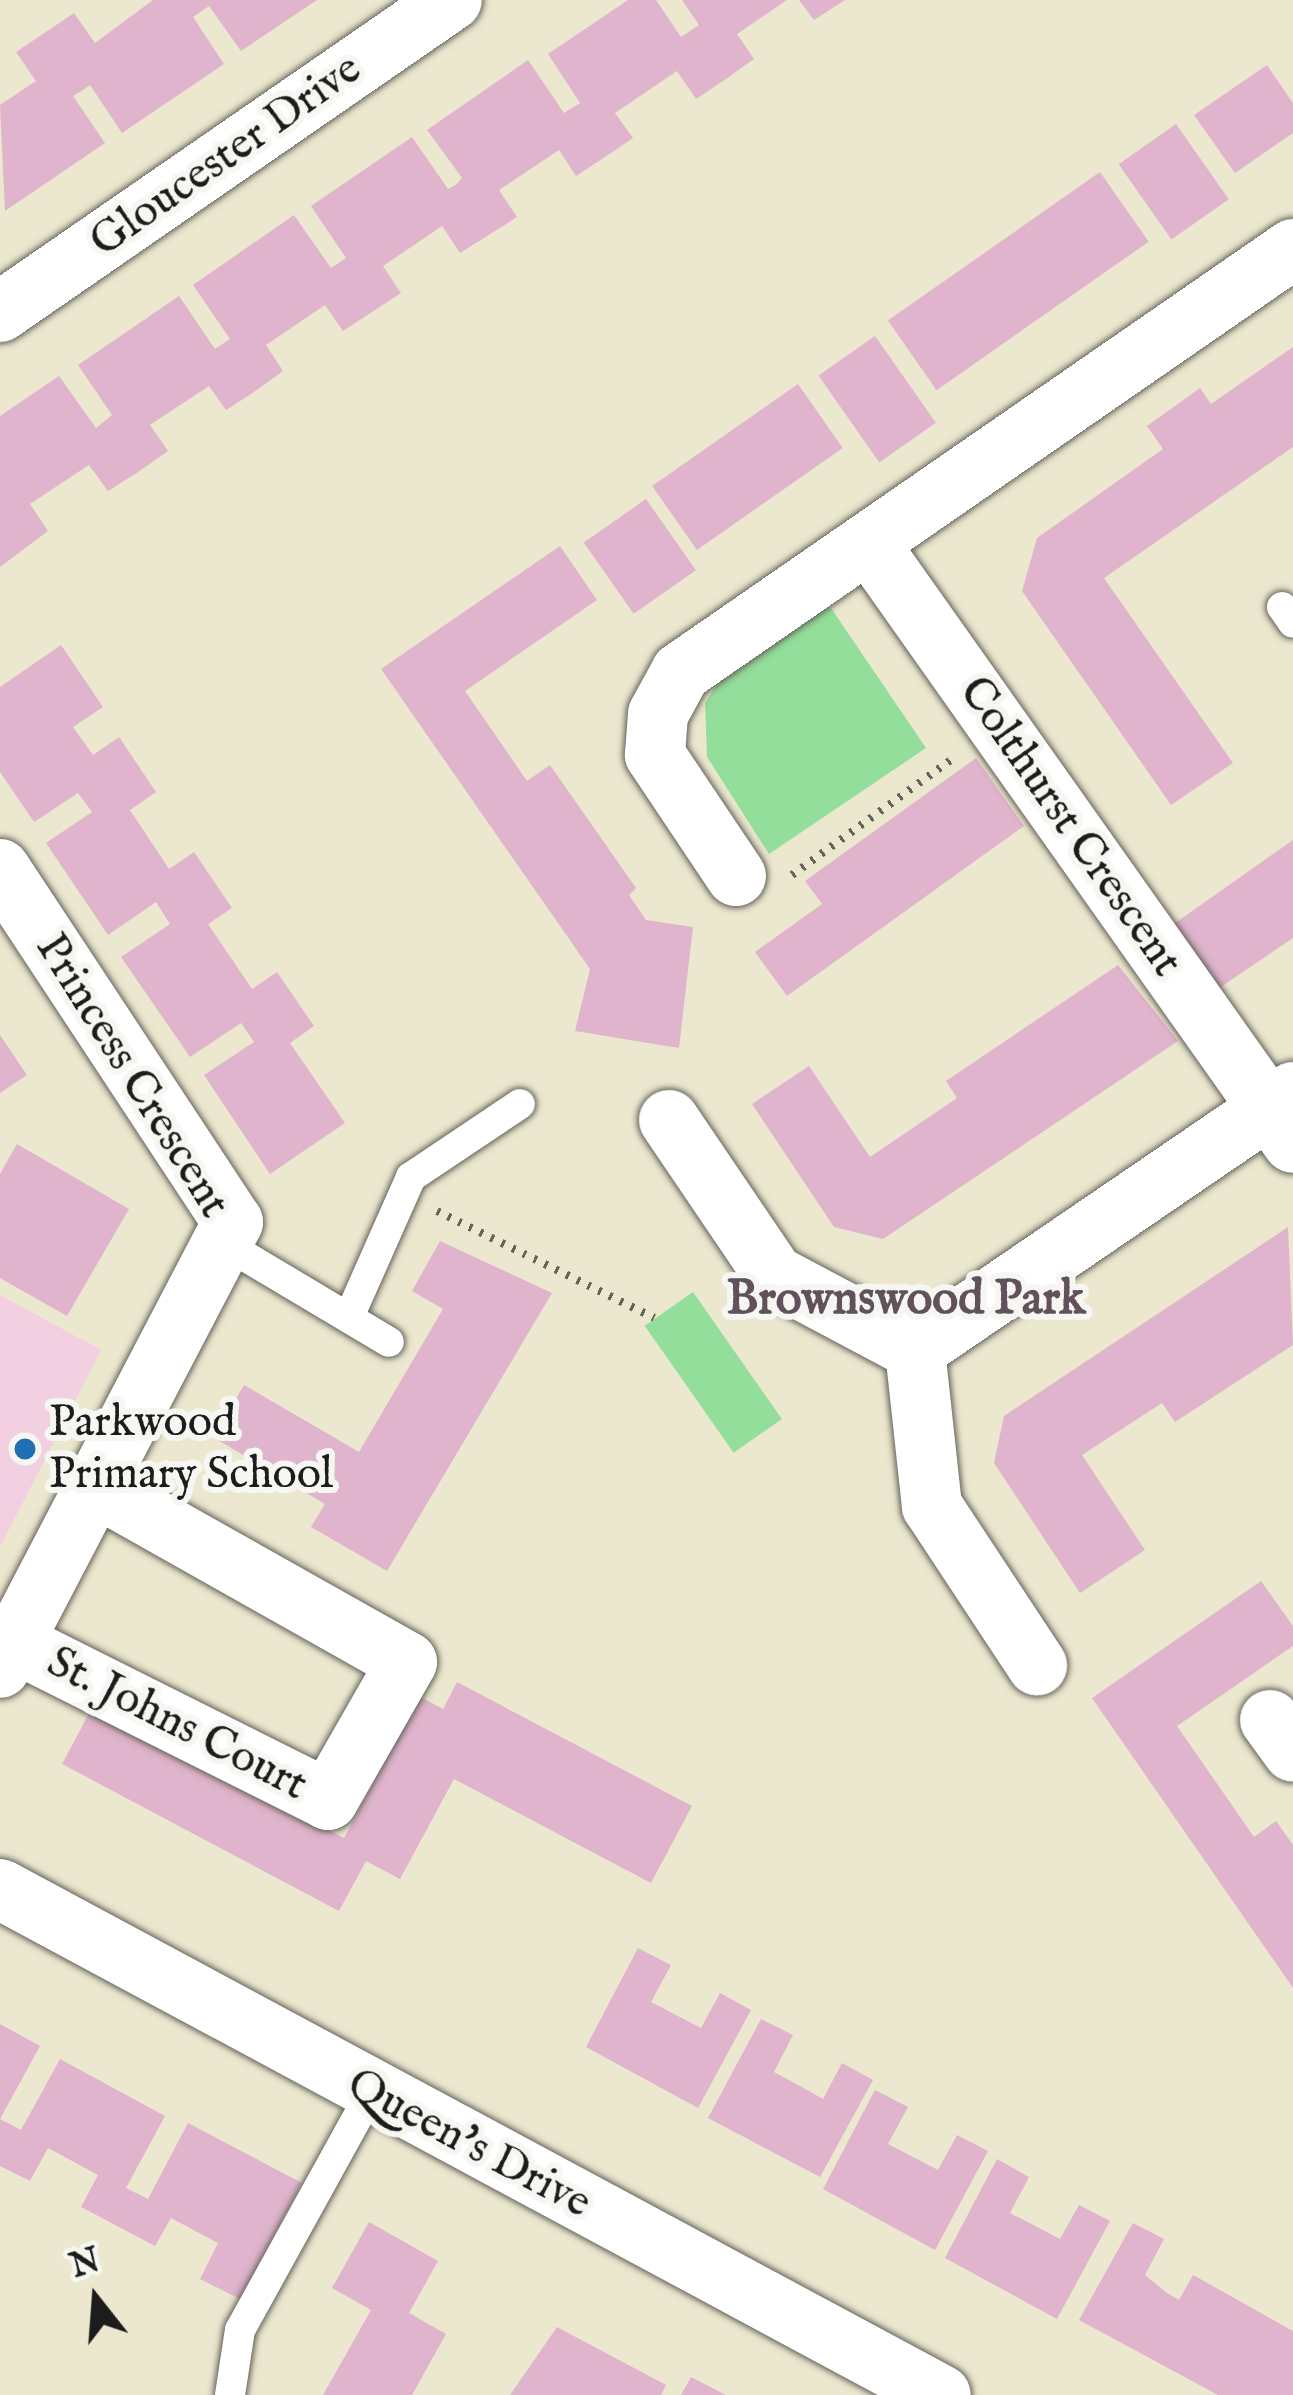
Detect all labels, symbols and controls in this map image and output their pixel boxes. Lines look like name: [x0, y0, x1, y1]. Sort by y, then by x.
street label: Gloucester Drive: [80, 43, 372, 269]
street label: Colthurst Crescent: [947, 667, 1193, 987]
street label: Princess Crescent: [23, 924, 241, 1228]
district label: Brownswood Park: [726, 1272, 1086, 1330]
place label: Parkwood Primary School: [49, 1396, 333, 1502]
marker: Parkwood Primary School: [12, 1436, 38, 1462]
street label: St. Johns Court: [38, 1635, 316, 1813]
street label: Queen's Drive: [338, 2057, 600, 2231]
north arrow: [36, 2239, 156, 2359]
text: N: [66, 2240, 105, 2289]

